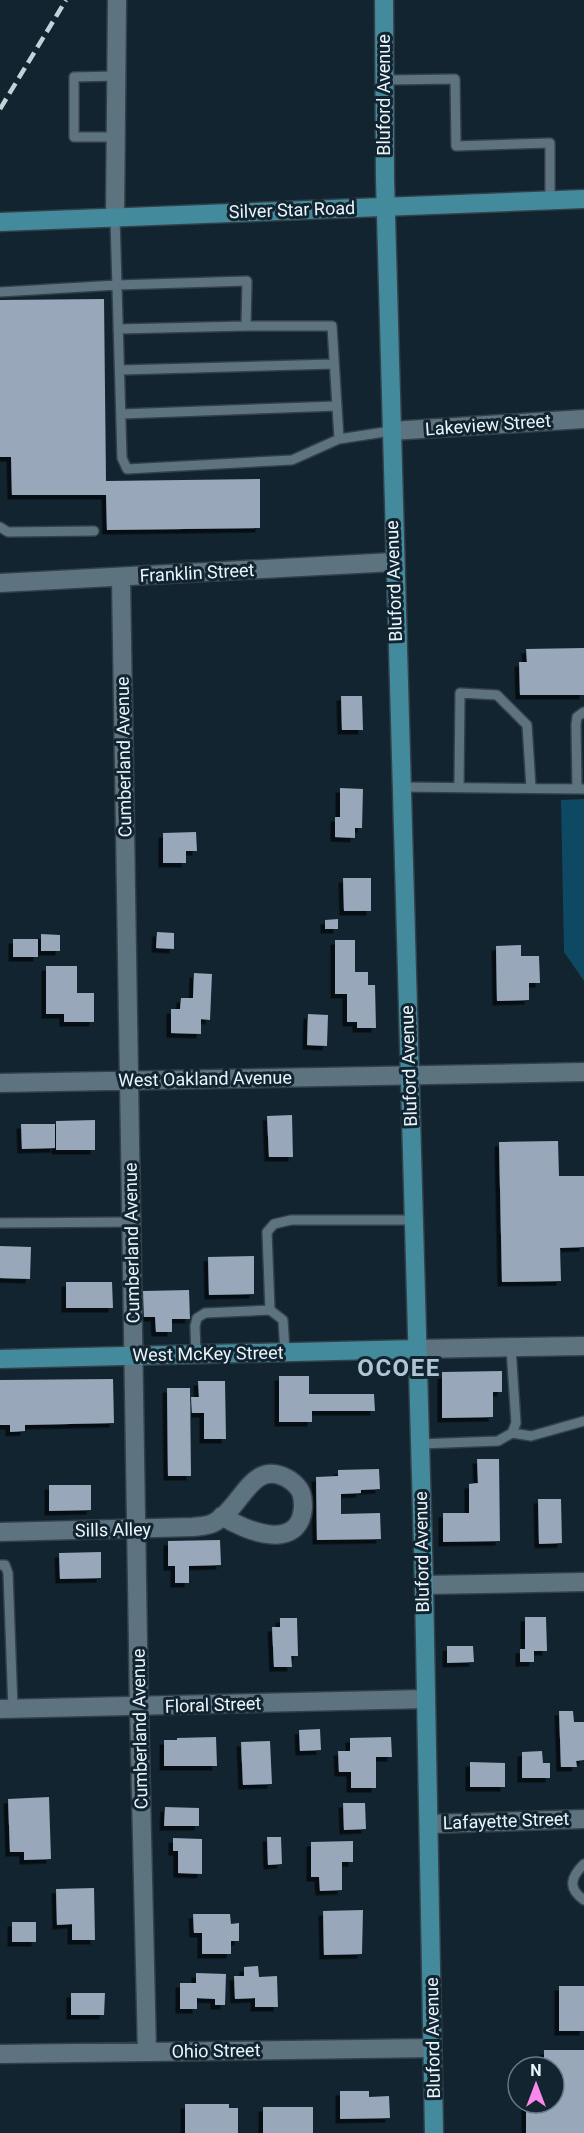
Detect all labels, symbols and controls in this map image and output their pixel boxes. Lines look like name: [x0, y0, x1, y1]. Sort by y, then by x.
street label: Bluford Avenue: [373, 34, 394, 156]
street label: Silver Star Road: [228, 197, 356, 222]
street label: Lakeview Street: [424, 410, 552, 439]
street label: Bluford Avenue: [381, 520, 406, 642]
street label: Franklin Street: [139, 559, 255, 586]
street label: Cumberland Avenue: [112, 676, 135, 838]
street label: Bluford Avenue: [396, 1005, 421, 1127]
street label: West Oakland Avenue: [118, 1066, 292, 1091]
street label: Cumberland Avenue: [120, 1162, 143, 1324]
street label: West McKey Street: [132, 1342, 284, 1365]
district label: OCOEE: [357, 1354, 441, 1382]
street label: Bluford Avenue: [410, 1491, 433, 1613]
street label: Sills Alley: [75, 1518, 152, 1541]
street label: Cumberland Avenue: [128, 1648, 151, 1810]
street label: Floral Street: [164, 1692, 262, 1717]
street label: Lafayette Street: [442, 1808, 570, 1833]
street label: Bluford Avenue: [421, 1977, 444, 2099]
street label: Ohio Street: [171, 2039, 261, 2062]
north arrow: [506, 2055, 566, 2115]
text: N: [530, 2061, 542, 2080]

